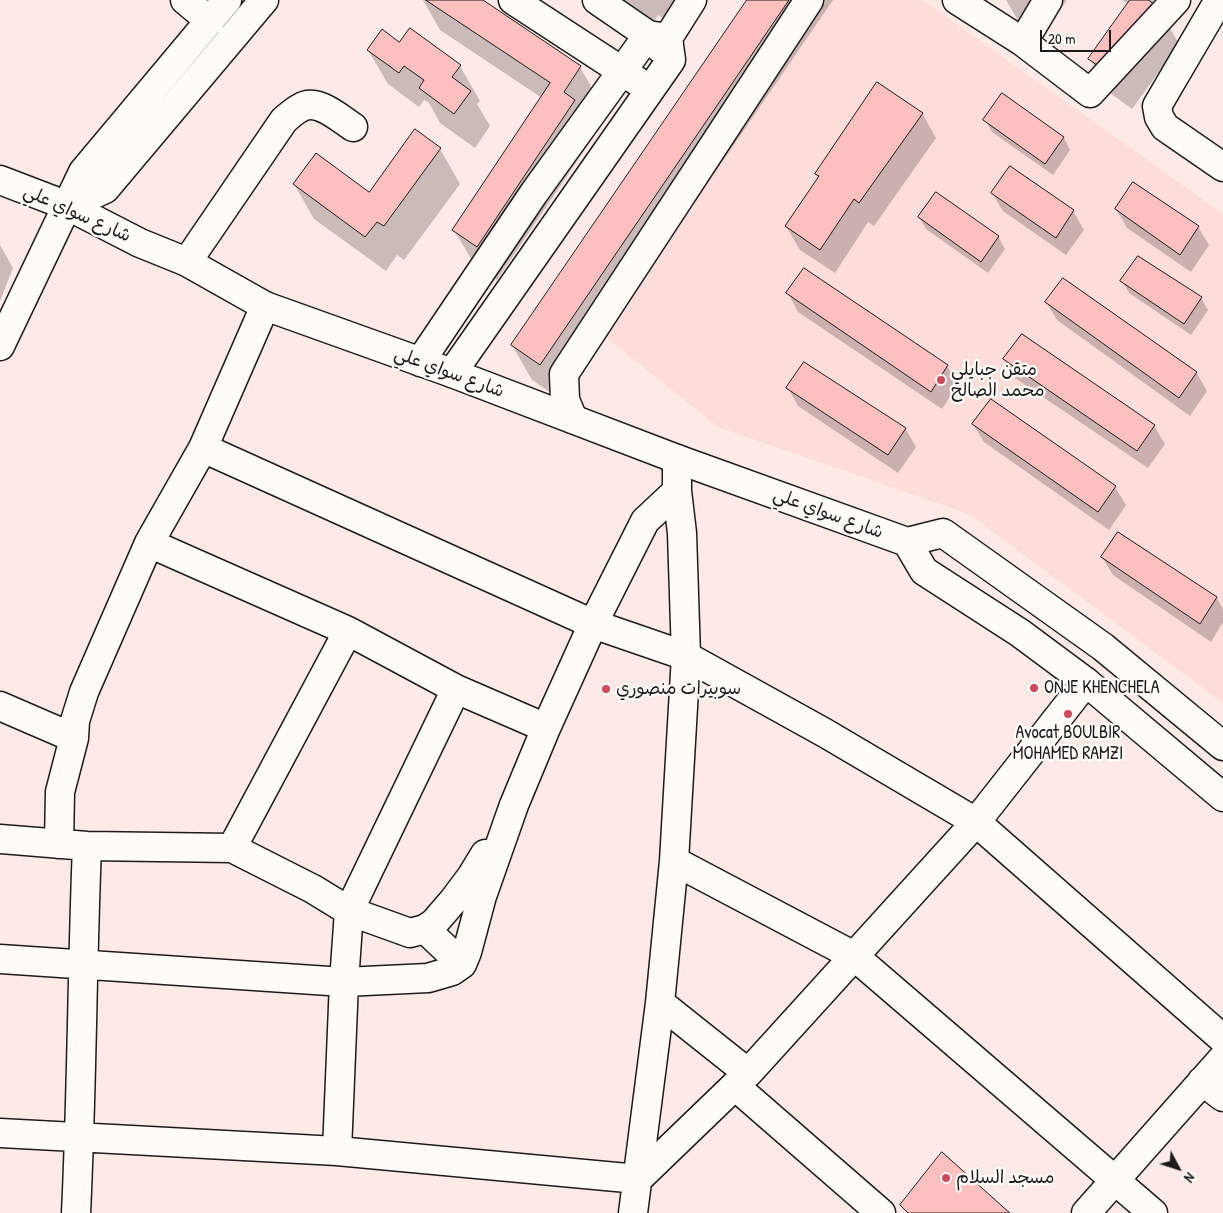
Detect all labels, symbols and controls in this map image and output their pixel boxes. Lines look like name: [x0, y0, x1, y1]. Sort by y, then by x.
scale bar: [1043, 20, 1114, 52]
text: 20 m: [1048, 28, 1075, 49]
street label: شارع سواي علي: [20, 181, 134, 247]
street label: شارع سواي علي: [391, 343, 507, 403]
place label: متقن جبايلي محمد الصالح: [951, 359, 1045, 402]
marker: متقن جبايلي محمد الصالح: [935, 374, 947, 386]
street label: شارع سواي علي: [770, 484, 886, 544]
place label: ONJE KHENCHELA: [1044, 677, 1159, 699]
place label: سوبيرات منصوري: [616, 678, 741, 700]
marker: ONJE KHENCHELA: [1028, 682, 1040, 694]
marker: سوبيرات منصوري: [600, 683, 612, 695]
marker: Avocat BOULBIR MOHAMED RAMZI: [1062, 708, 1074, 720]
place label: Avocat BOULBIR MOHAMED RAMZI: [1013, 722, 1123, 764]
north arrow: [1153, 1143, 1203, 1193]
place label: مسجد السلام: [956, 1167, 1055, 1189]
text: N: [1180, 1169, 1200, 1187]
marker: مسجد السلام: [940, 1172, 952, 1184]

